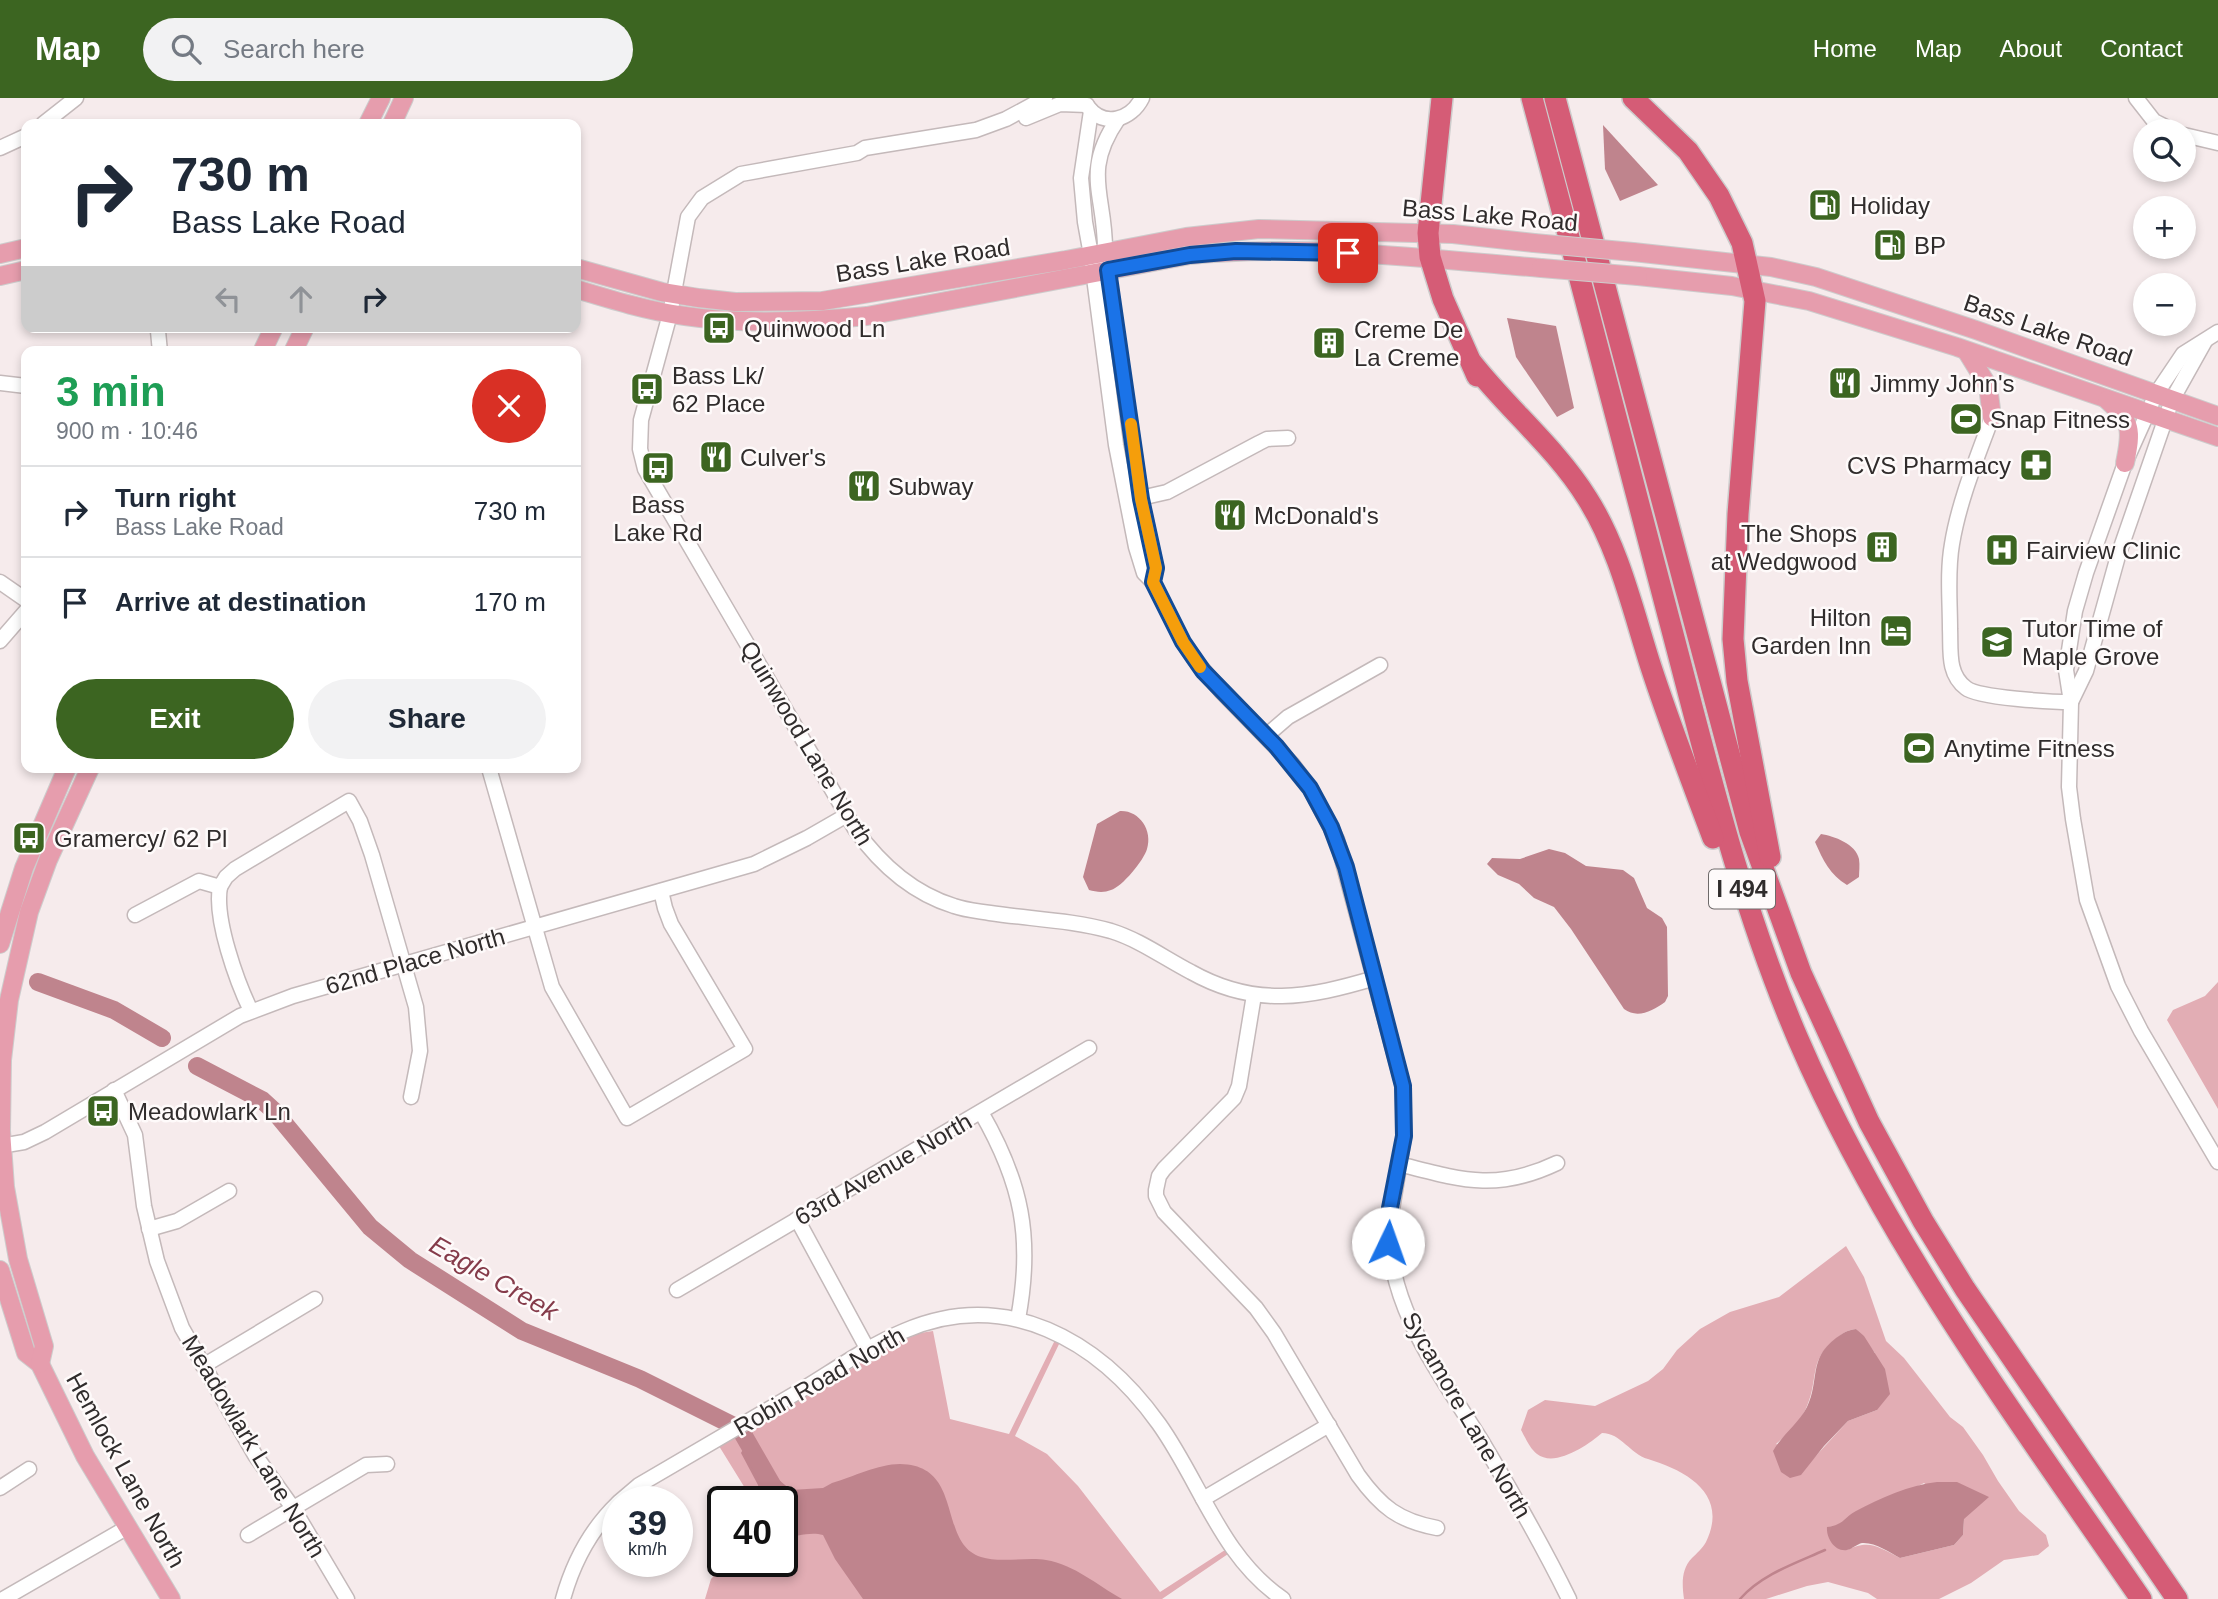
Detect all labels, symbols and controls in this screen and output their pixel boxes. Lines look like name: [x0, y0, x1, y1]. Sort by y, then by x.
search box: [143, 18, 633, 81]
text: Map: [35, 30, 101, 67]
icon: search: [167, 30, 205, 68]
text: Search here: [223, 34, 365, 64]
text: Home: [1813, 35, 1877, 62]
text: Map: [1915, 35, 1962, 62]
text: About: [2000, 35, 2062, 62]
text: Contact: [2100, 35, 2183, 62]
map controls: [2133, 119, 2196, 336]
button: search: [2133, 119, 2196, 182]
icon: right: [56, 147, 147, 238]
text: 730 m: [171, 147, 310, 201]
fuel station icon: Holiday: [1806, 186, 1844, 224]
place label: Holiday: [1850, 192, 1930, 219]
street label: Bass Lake Road: [1401, 194, 1579, 236]
button: +: [2133, 196, 2196, 259]
text: Bass Lake Road: [171, 204, 406, 240]
pin: [1318, 223, 1378, 283]
fuel station icon: BP: [1871, 226, 1909, 264]
place label: BP: [1914, 232, 1946, 259]
street label: Bass Lake Road: [834, 233, 1012, 287]
icon: arrive: [1329, 234, 1367, 272]
button: −: [2133, 273, 2196, 336]
icon: left: [209, 280, 247, 318]
icon: ahead: [282, 280, 320, 318]
icon: right: [355, 280, 393, 318]
street label: Bass Lake Road: [1960, 289, 2136, 371]
bus stop icon: Quinwood Ln: [700, 309, 738, 347]
place label: Quinwood Ln: [744, 315, 885, 342]
place label: Creme De La Creme: [1354, 316, 1463, 371]
building icon: Creme De La Creme: [1310, 324, 1348, 362]
place label: Bass Lk/ 62 Place: [672, 362, 765, 417]
restaurant icon: Jimmy John's: [1826, 364, 1864, 402]
text: 3 min: [56, 368, 166, 415]
button: close: [472, 369, 546, 443]
bus stop icon: Bass Lk/ 62 Place: [628, 370, 666, 408]
place label: Jimmy John's: [1870, 370, 2015, 397]
sports icon: Snap Fitness: [1947, 400, 1985, 438]
place label: Snap Fitness: [1990, 406, 2130, 433]
text: 900 m · 10:46: [56, 418, 198, 444]
restaurant icon: Culver's: [697, 438, 735, 476]
place label: Culver's: [740, 444, 826, 471]
pharmacy icon: CVS Pharmacy: [2017, 446, 2055, 484]
bus stop icon: Bass Lake Rd: [639, 449, 677, 487]
place label: CVS Pharmacy: [1847, 452, 2011, 479]
restaurant icon: Subway: [845, 467, 883, 505]
place label: Subway: [888, 473, 973, 500]
text: Turn right: [115, 483, 236, 513]
place label: Bass Lake Rd: [613, 491, 703, 546]
icon: right: [56, 493, 94, 531]
text: 730 m: [474, 496, 546, 526]
restaurant icon: McDonald's: [1211, 496, 1249, 534]
place label: McDonald's: [1254, 502, 1379, 529]
text: Bass Lake Road: [115, 514, 284, 540]
place label: The Shops at Wedgwood: [1711, 520, 1857, 575]
building icon: The Shops at Wedgwood: [1863, 528, 1901, 566]
hospital icon: Fairview Clinic: [1983, 531, 2021, 569]
place label: Fairview Clinic: [2026, 537, 2181, 564]
icon: arrive: [56, 584, 94, 622]
text: Arrive at destination: [115, 587, 366, 617]
text: 170 m: [474, 587, 546, 617]
place label: Hilton Garden Inn: [1751, 604, 1871, 659]
hotel icon: Hilton Garden Inn: [1877, 612, 1915, 650]
place label: Tutor Time of Maple Grove: [2022, 615, 2163, 670]
school or university icon: Tutor Time of Maple Grove: [1978, 623, 2016, 661]
street label: Quinwood Lane North: [735, 636, 879, 850]
button: Exit: [56, 679, 294, 759]
button: Share: [308, 679, 546, 759]
sports icon: Anytime Fitness: [1900, 729, 1938, 767]
place label: Anytime Fitness: [1944, 735, 2115, 762]
bus stop icon: Gramercy/ 62 Pl: [10, 819, 48, 857]
place label: Gramercy/ 62 Pl: [54, 825, 227, 852]
road number: I 494: [1709, 870, 1775, 908]
street label: 62nd Place North: [322, 922, 508, 1000]
bus stop icon: Meadowlark Ln: [84, 1092, 122, 1130]
place label: Meadowlark Ln: [128, 1098, 291, 1125]
street label: 63rd Avenue North: [790, 1107, 976, 1231]
position arrow: [1351, 1206, 1425, 1280]
water label: Eagle Creek: [425, 1229, 565, 1328]
street label: Sycamore Lane North: [1397, 1307, 1537, 1523]
street label: Robin Road North: [729, 1321, 909, 1441]
street label: Meadowlark Lane North: [177, 1330, 331, 1562]
street label: Hemlock Lane North: [61, 1368, 191, 1572]
speed limit sign: 40: [707, 1486, 798, 1577]
text: 39: [628, 1503, 667, 1542]
text: km/h: [628, 1539, 667, 1559]

